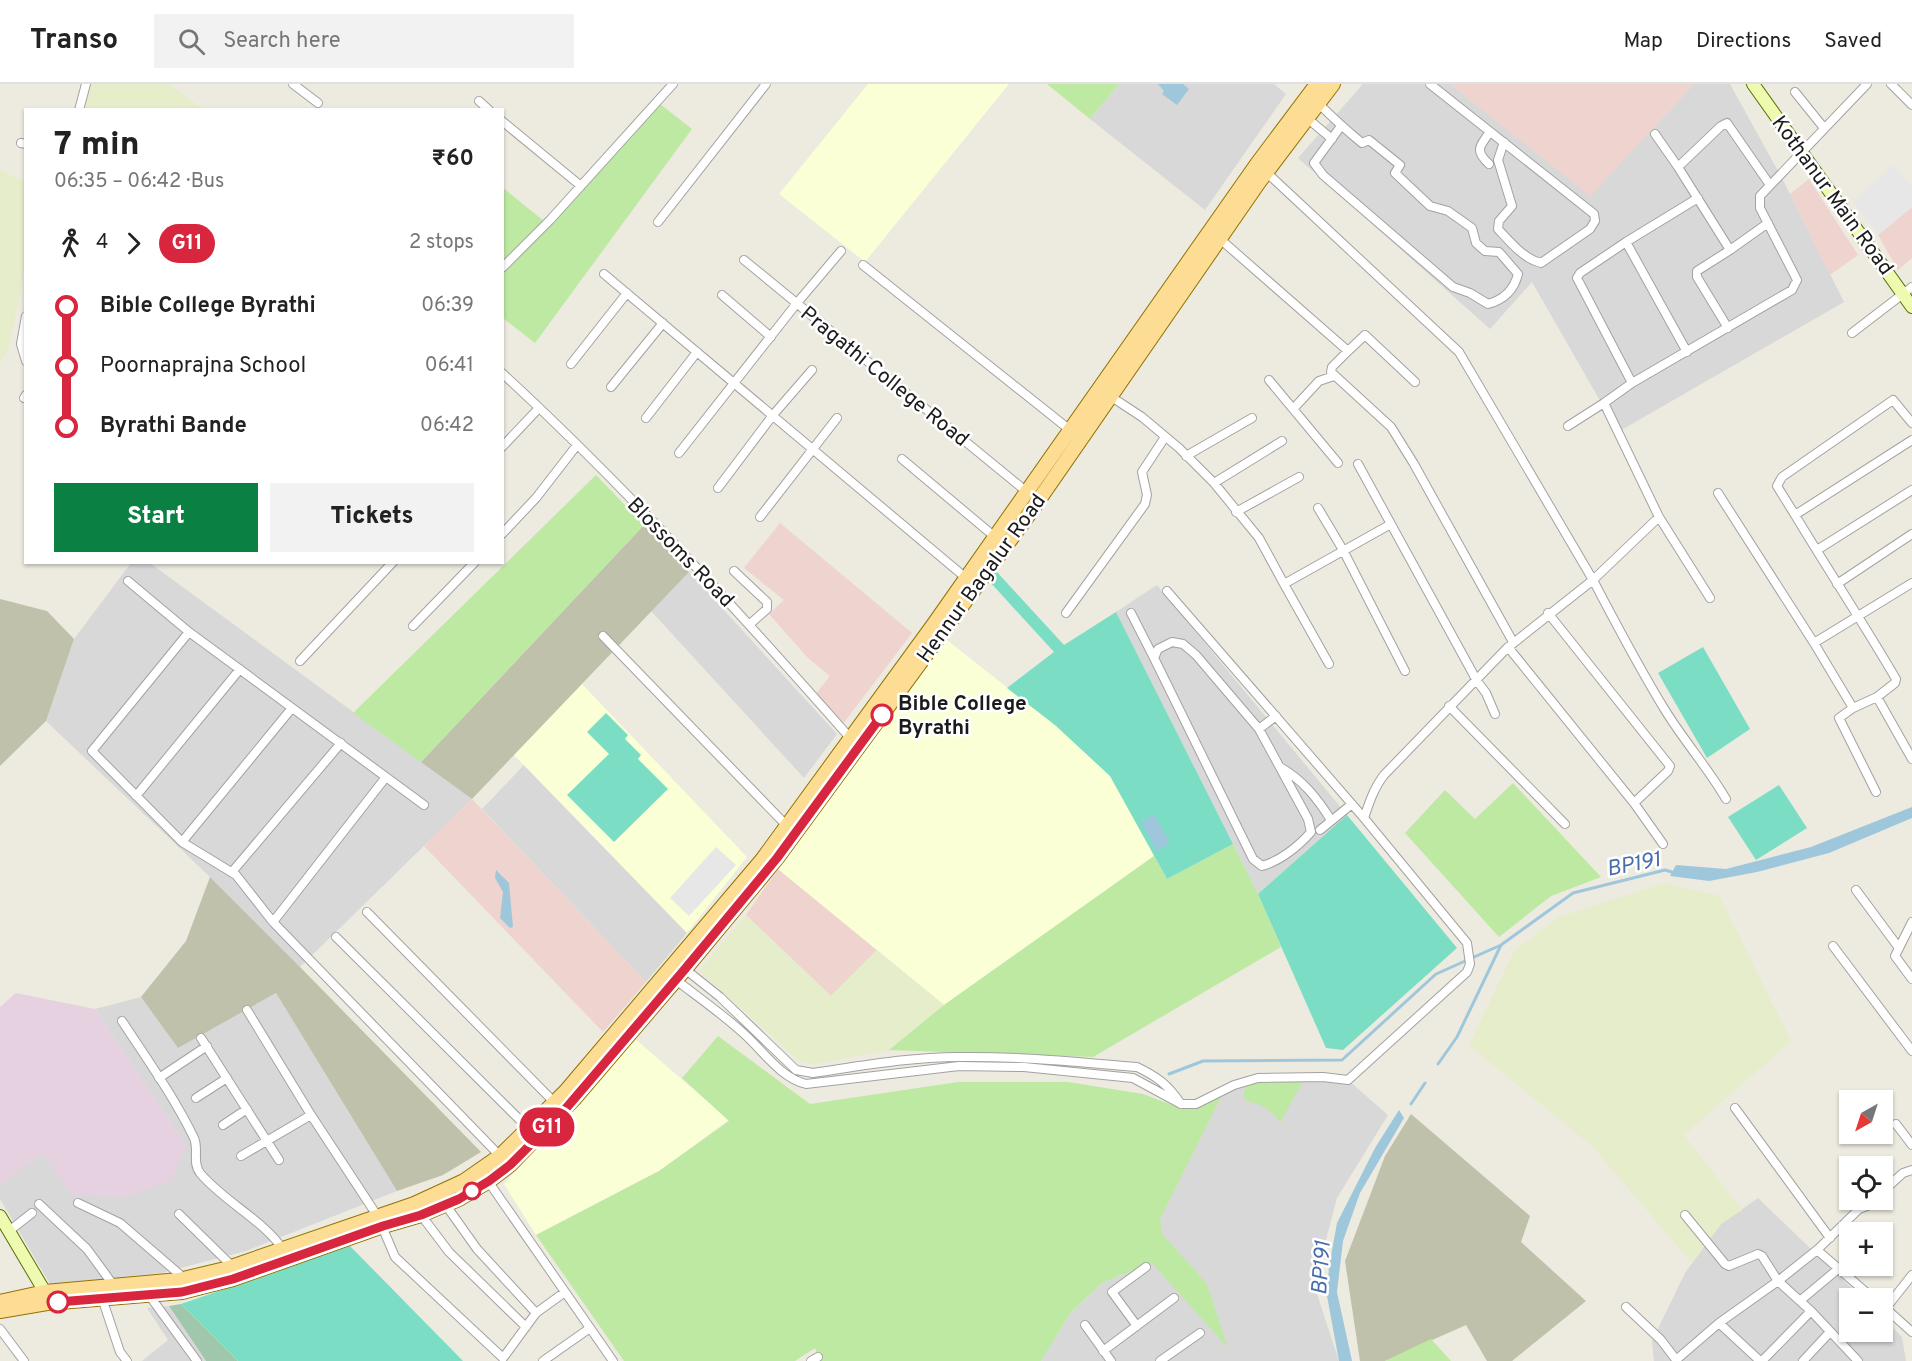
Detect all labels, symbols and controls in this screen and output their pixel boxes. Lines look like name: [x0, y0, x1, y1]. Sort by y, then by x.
search box: [154, 14, 574, 68]
text: Transo: [30, 23, 118, 59]
icon: search: [175, 25, 208, 58]
text: Search here: [223, 28, 341, 55]
text: Map: [1623, 28, 1663, 55]
text: Directions: [1696, 28, 1791, 55]
text: Saved: [1824, 28, 1882, 55]
street label: Kothanur Main Road: [1765, 111, 1899, 281]
text: 7 min: [54, 125, 140, 167]
text: ₹60: [432, 146, 474, 173]
text: 06:35 – 06:42 · Bus: [54, 169, 224, 195]
icon: walk: [54, 227, 87, 260]
icon: forward: [117, 227, 150, 260]
text: 4: [96, 230, 108, 256]
text: G11: [171, 230, 203, 257]
text: 2 stops: [409, 230, 474, 256]
text: Bible College Byrathi: [100, 293, 316, 320]
text: 06:39: [421, 293, 474, 319]
street label: Pragathi College Road: [794, 301, 974, 454]
text: Poornaprajna School: [100, 353, 306, 380]
text: 06:41: [425, 353, 474, 379]
text: Byrathi Bande: [100, 413, 247, 440]
text: 06:42: [420, 413, 474, 439]
button: Start: [54, 483, 258, 552]
button: Tickets: [270, 483, 474, 552]
street label: Hennur Bagalur Road: [912, 489, 1053, 669]
street label: Blossoms Road: [621, 492, 739, 614]
place label: Bible College Byrathi: [898, 691, 1027, 742]
marker: Bible College Byrathi: [871, 704, 893, 726]
water label: BP191: [1604, 847, 1663, 884]
north arrow: [1839, 1090, 1893, 1144]
map controls: [1839, 1090, 1893, 1342]
line badge: G11: [512, 1108, 582, 1146]
text: G11: [531, 1114, 563, 1141]
button: locate: [1839, 1156, 1893, 1210]
unlabelled marker: [463, 1182, 481, 1200]
button: +: [1839, 1222, 1893, 1276]
water label: BP191: [1307, 1240, 1338, 1296]
button: −: [1839, 1288, 1893, 1342]
unlabelled marker: [47, 1291, 69, 1313]

